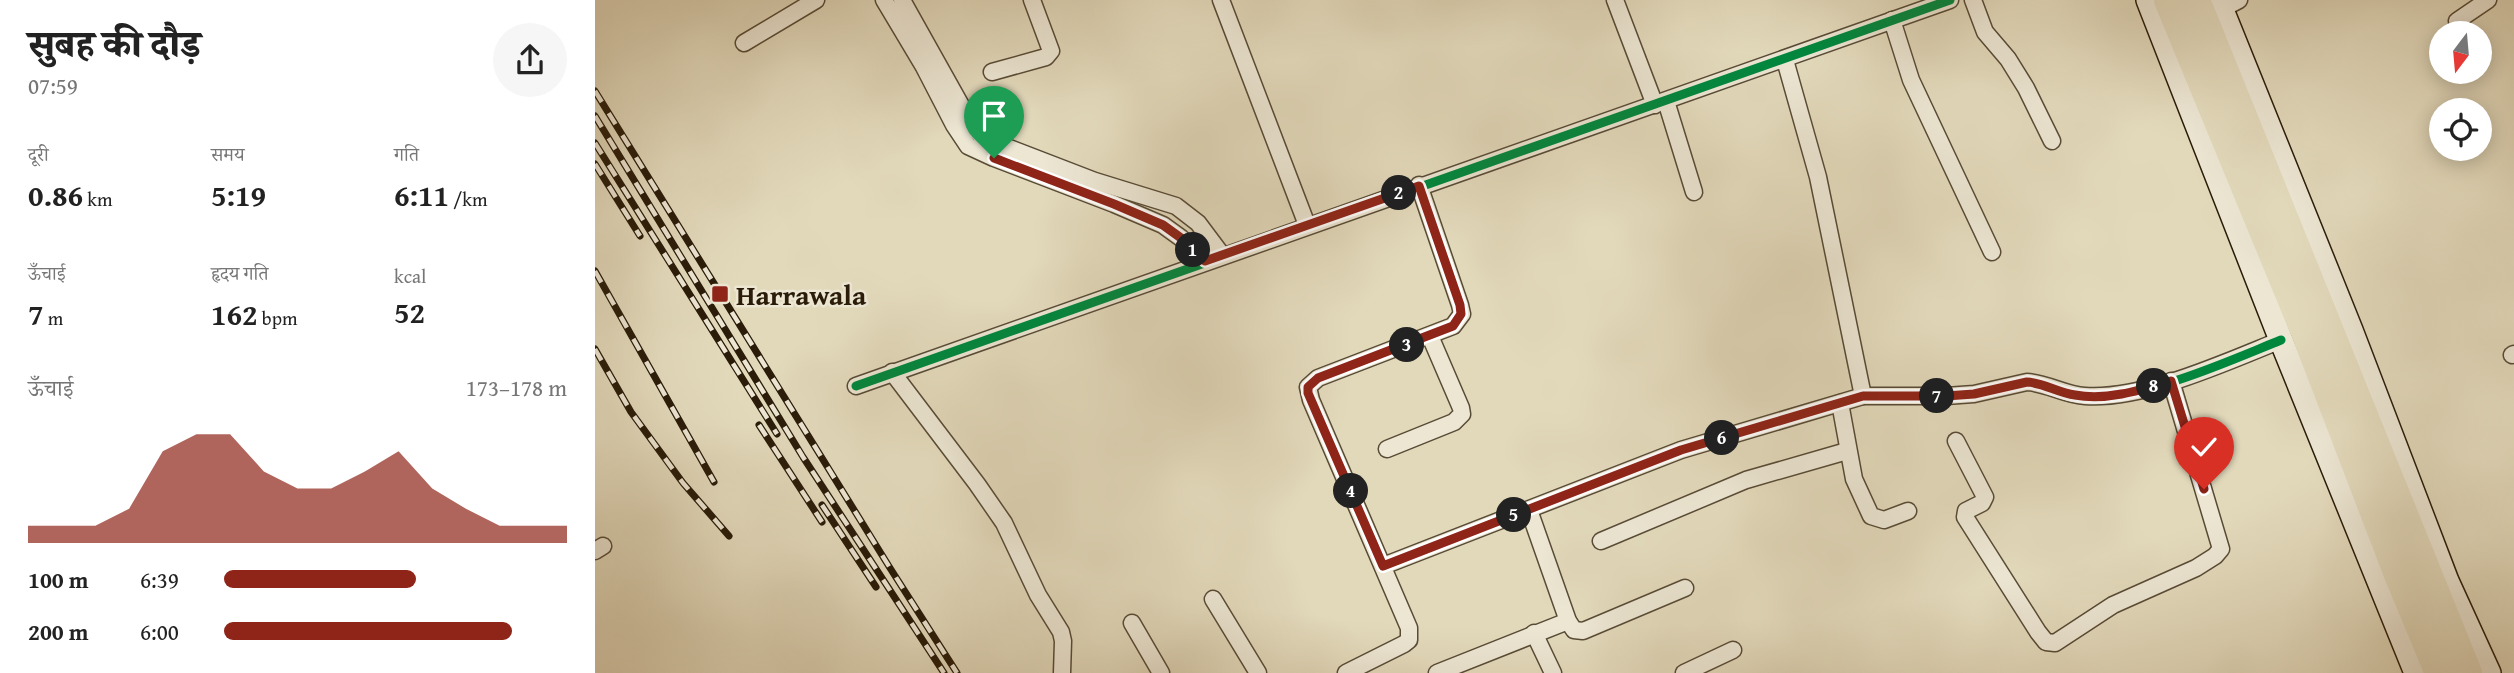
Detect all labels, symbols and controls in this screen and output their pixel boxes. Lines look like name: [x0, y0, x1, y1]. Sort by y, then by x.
text: सुबह की दौड़: [28, 15, 201, 71]
north arrow: [2429, 21, 2492, 84]
map controls: [2429, 21, 2492, 161]
button: share: [493, 23, 567, 97]
text: 07:59: [28, 69, 78, 102]
pin: [964, 86, 1024, 158]
icon: arrive: [975, 97, 1013, 135]
button: locate: [2429, 98, 2492, 161]
text: दूरी: [28, 140, 49, 168]
text: समय: [211, 140, 244, 168]
text: गति: [394, 140, 419, 168]
text: 0.86: [28, 173, 83, 217]
text: 5:19: [211, 173, 266, 217]
text: 6:11: [394, 173, 449, 217]
pin: 2: [1381, 176, 1417, 210]
text: 2: [1394, 178, 1403, 206]
text: km: [83, 185, 112, 213]
text: /km: [449, 185, 487, 213]
pin: 1: [1175, 232, 1211, 268]
text: 1: [1188, 235, 1197, 263]
text: ऊँचाई: [28, 259, 65, 287]
text: हृदय गति: [211, 259, 268, 287]
text: kcal: [394, 262, 426, 290]
place label: Harrawala: [736, 274, 867, 315]
marker: Harrawala: [710, 284, 730, 304]
text: 52: [394, 290, 425, 334]
text: 7: [28, 292, 44, 336]
text: 162: [211, 292, 258, 336]
text: m: [44, 304, 63, 332]
text: bpm: [258, 304, 297, 332]
pin: 3: [1389, 328, 1425, 362]
text: 3: [1402, 330, 1411, 358]
pin: 8: [2137, 368, 2171, 404]
text: ऊँचाई: [28, 371, 73, 404]
text: 173–178 m: [466, 371, 567, 404]
text: 8: [2149, 371, 2158, 399]
pin: 7: [1919, 378, 1955, 414]
text: 7: [1932, 381, 1941, 409]
pin: [2174, 417, 2234, 489]
pin: 6: [1705, 420, 1739, 456]
text: 6: [1717, 423, 1726, 451]
icon: check: [2185, 428, 2223, 466]
pin: 4: [1333, 474, 1369, 508]
text: 4: [1346, 476, 1355, 504]
pin: 5: [1497, 498, 1531, 532]
text: 5: [1509, 500, 1518, 528]
text: 100 m: [28, 563, 89, 596]
text: 6:39: [140, 563, 179, 596]
text: 200 m: [28, 615, 89, 648]
text: 6:00: [140, 615, 179, 648]

